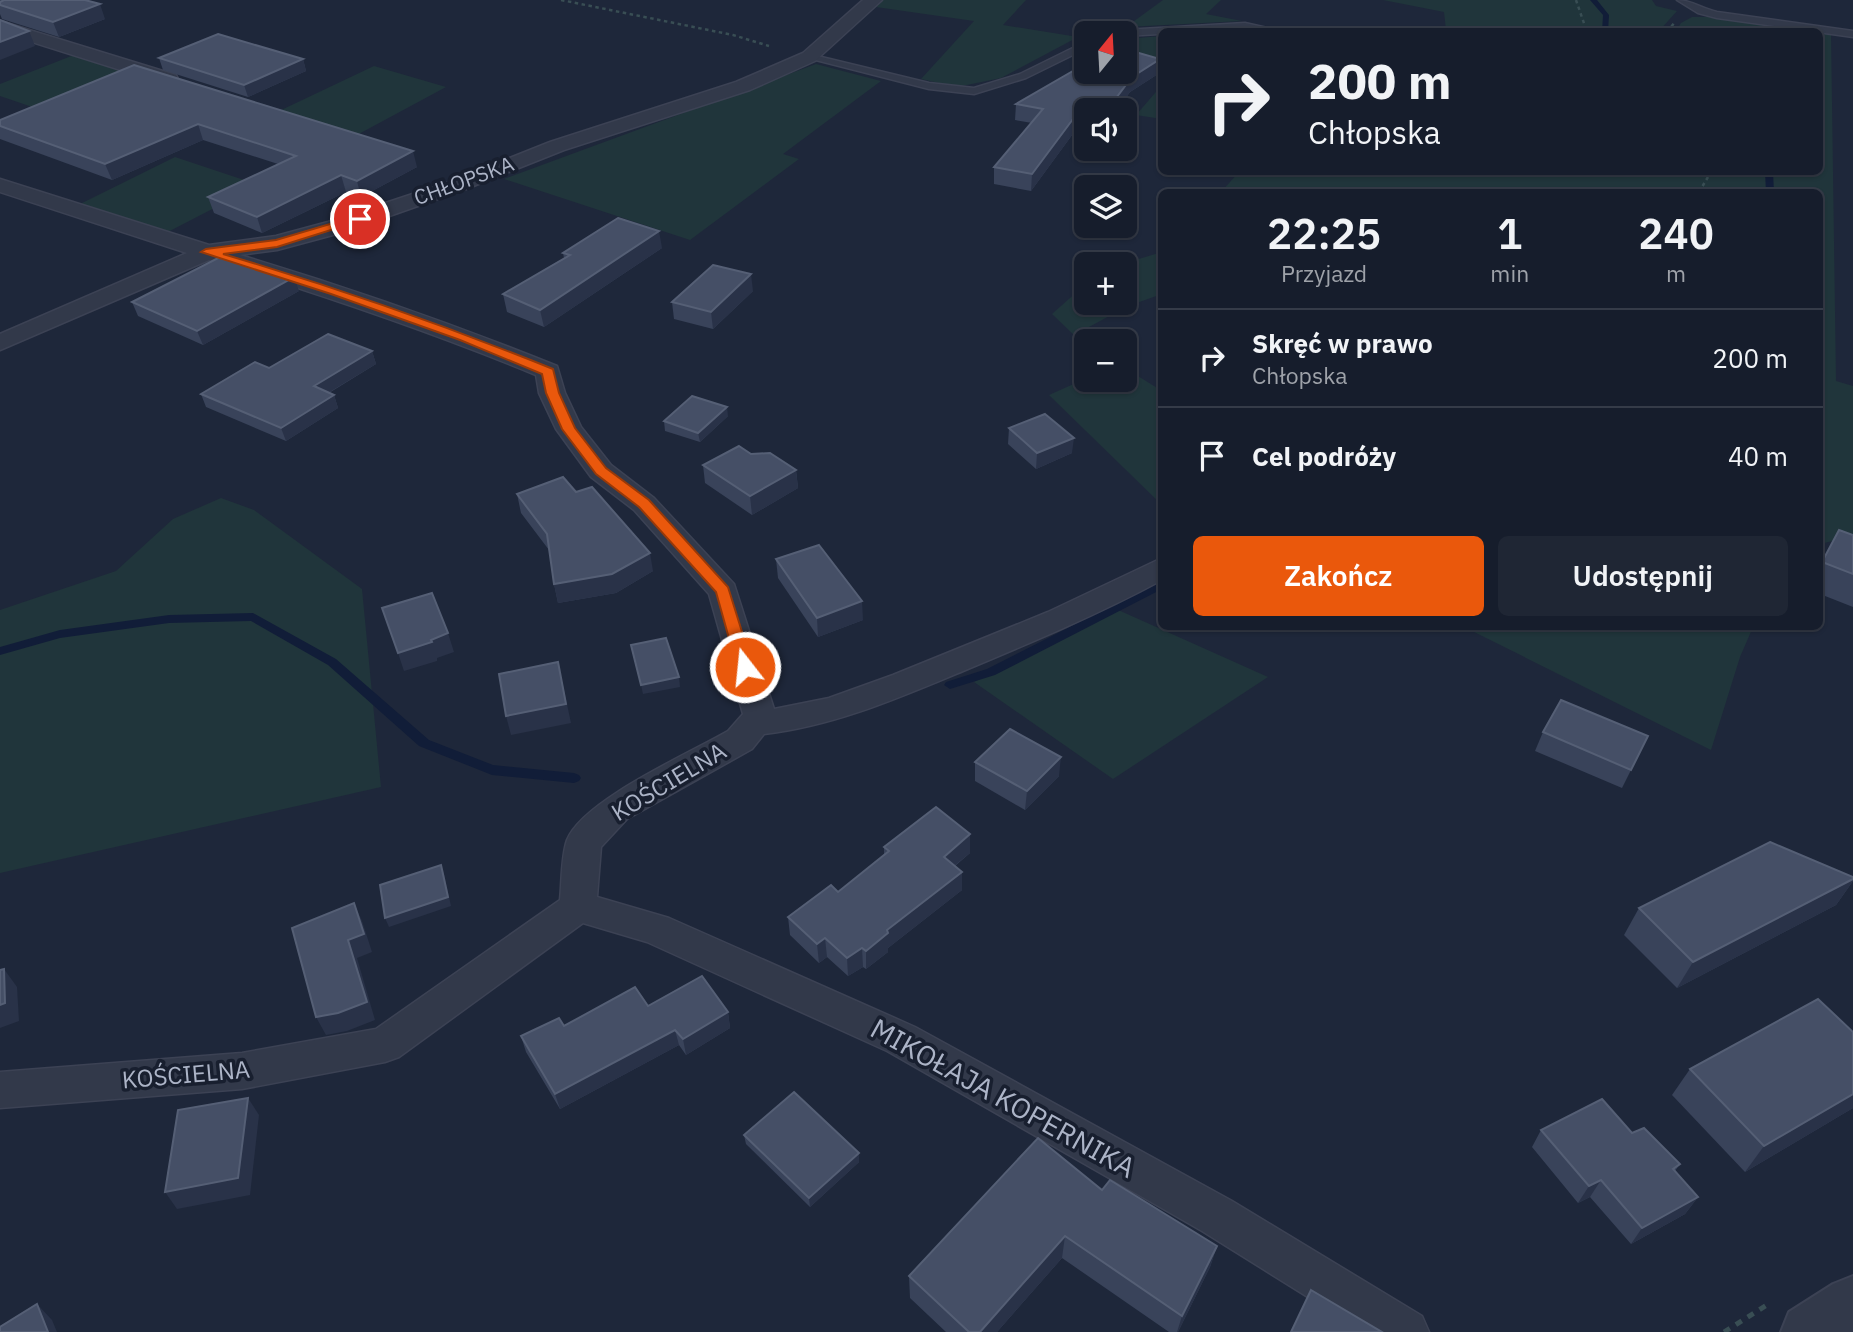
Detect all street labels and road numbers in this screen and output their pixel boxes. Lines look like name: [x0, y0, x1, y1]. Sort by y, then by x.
street label: CHŁOPSKA: [410, 149, 518, 211]
street label: KOŚCIELNA: [605, 734, 732, 828]
street label: MIKOŁAJA KOPERNIKA: [864, 1009, 1142, 1186]
street label: KOŚCIELNA: [121, 1052, 251, 1096]

